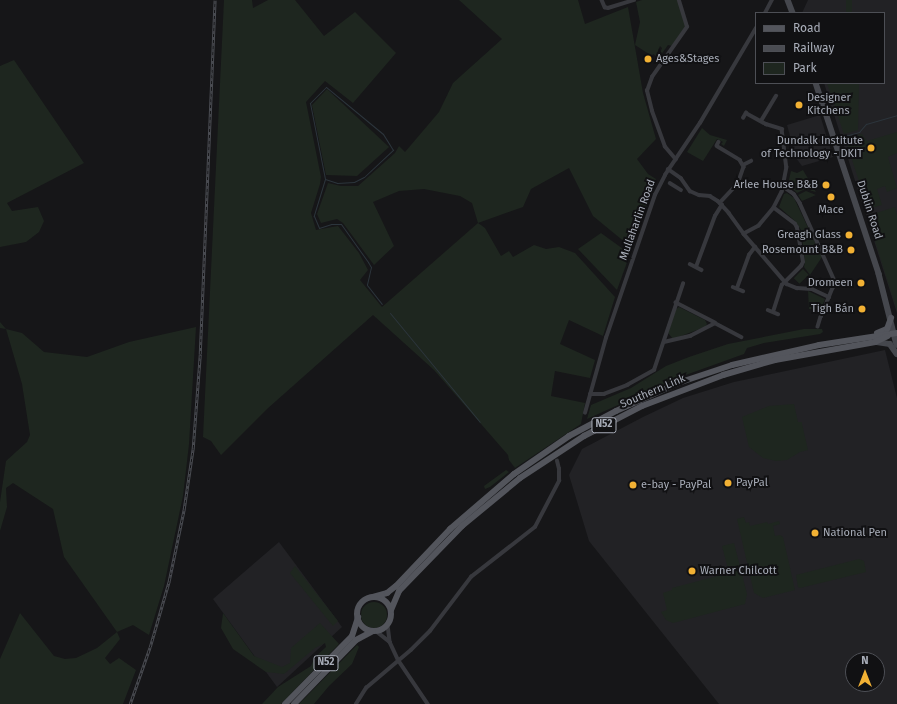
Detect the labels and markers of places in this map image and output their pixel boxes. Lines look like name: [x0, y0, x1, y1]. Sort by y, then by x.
place label: Ages&Stages: [656, 52, 719, 66]
marker: Ages&Stages: [643, 54, 653, 64]
place label: Designer Kitchens: [807, 92, 851, 118]
marker: Designer Kitchens: [794, 100, 804, 110]
place label: Dundalk Institute of Technology - DKIT: [761, 135, 863, 161]
marker: Dundalk Institute of Technology - DKIT: [866, 143, 876, 153]
place label: Arlee House B&B: [734, 178, 818, 192]
marker: Arlee House B&B: [821, 180, 831, 190]
marker: Mace: [826, 192, 836, 202]
place label: Mace: [818, 203, 844, 217]
place label: Greagh Glass: [777, 228, 841, 242]
marker: Greagh Glass: [844, 230, 854, 240]
place label: Rosemount B&B: [762, 243, 843, 257]
marker: Rosemount B&B: [846, 245, 856, 255]
place label: Dromeen: [808, 276, 853, 290]
marker: Dromeen: [856, 278, 866, 288]
place label: Tigh Bán: [811, 302, 854, 316]
marker: Tigh Bán: [857, 304, 867, 314]
place label: PayPal: [736, 476, 768, 490]
place label: e-bay - PayPal: [641, 478, 711, 492]
marker: PayPal: [723, 478, 733, 488]
marker: e-bay - PayPal: [628, 480, 638, 490]
place label: National Pen: [823, 526, 887, 540]
marker: National Pen: [810, 528, 820, 538]
place label: Warner Chilcott: [700, 564, 777, 578]
marker: Warner Chilcott: [687, 566, 697, 576]

